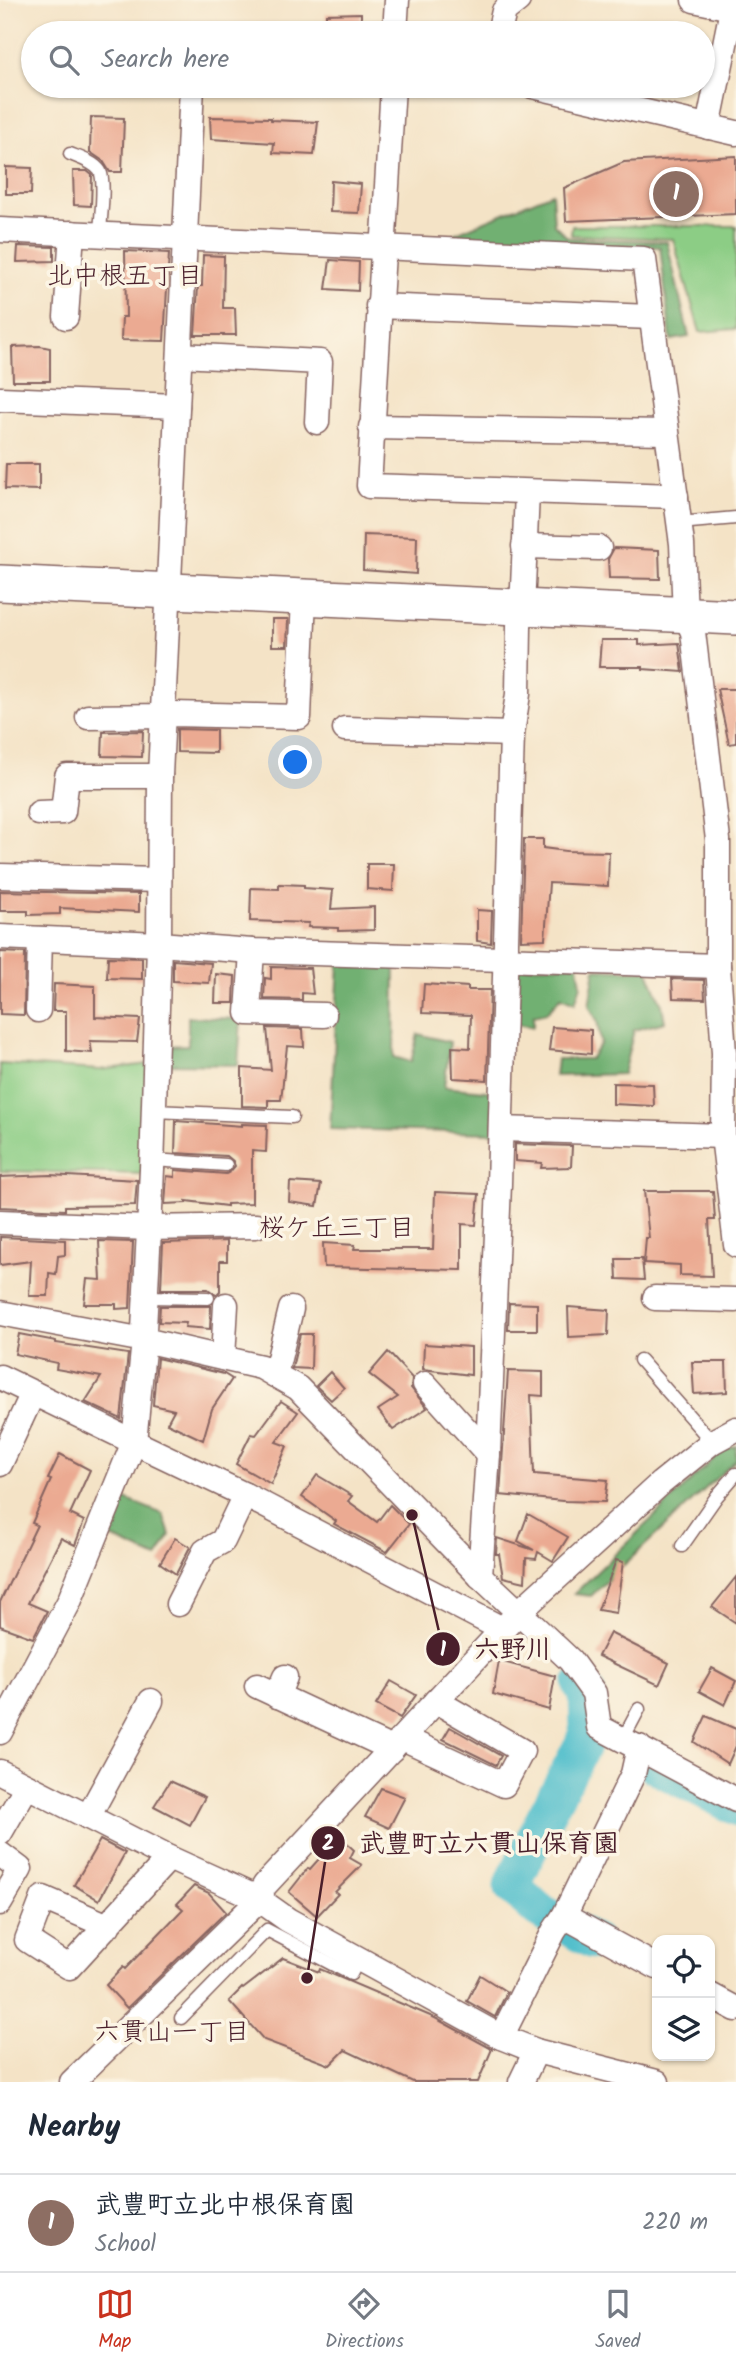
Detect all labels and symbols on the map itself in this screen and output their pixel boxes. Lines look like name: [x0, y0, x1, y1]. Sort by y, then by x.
pin: 1: [653, 168, 699, 220]
district label: 北中根五丁目: [47, 256, 203, 298]
your location: [278, 745, 312, 779]
district label: 桜ケ丘三丁目: [259, 1208, 415, 1250]
callout: 六野川: [425, 1625, 566, 1672]
text: 六野川: [474, 1630, 552, 1672]
text: 1: [440, 1634, 447, 1667]
callout: 武豊町立六貫山保育園: [310, 1819, 633, 1866]
text: 武豊町立六貫山保育園: [359, 1824, 619, 1866]
text: 2: [322, 1828, 334, 1861]
district label: 六貫山一丁目: [94, 2012, 250, 2054]

